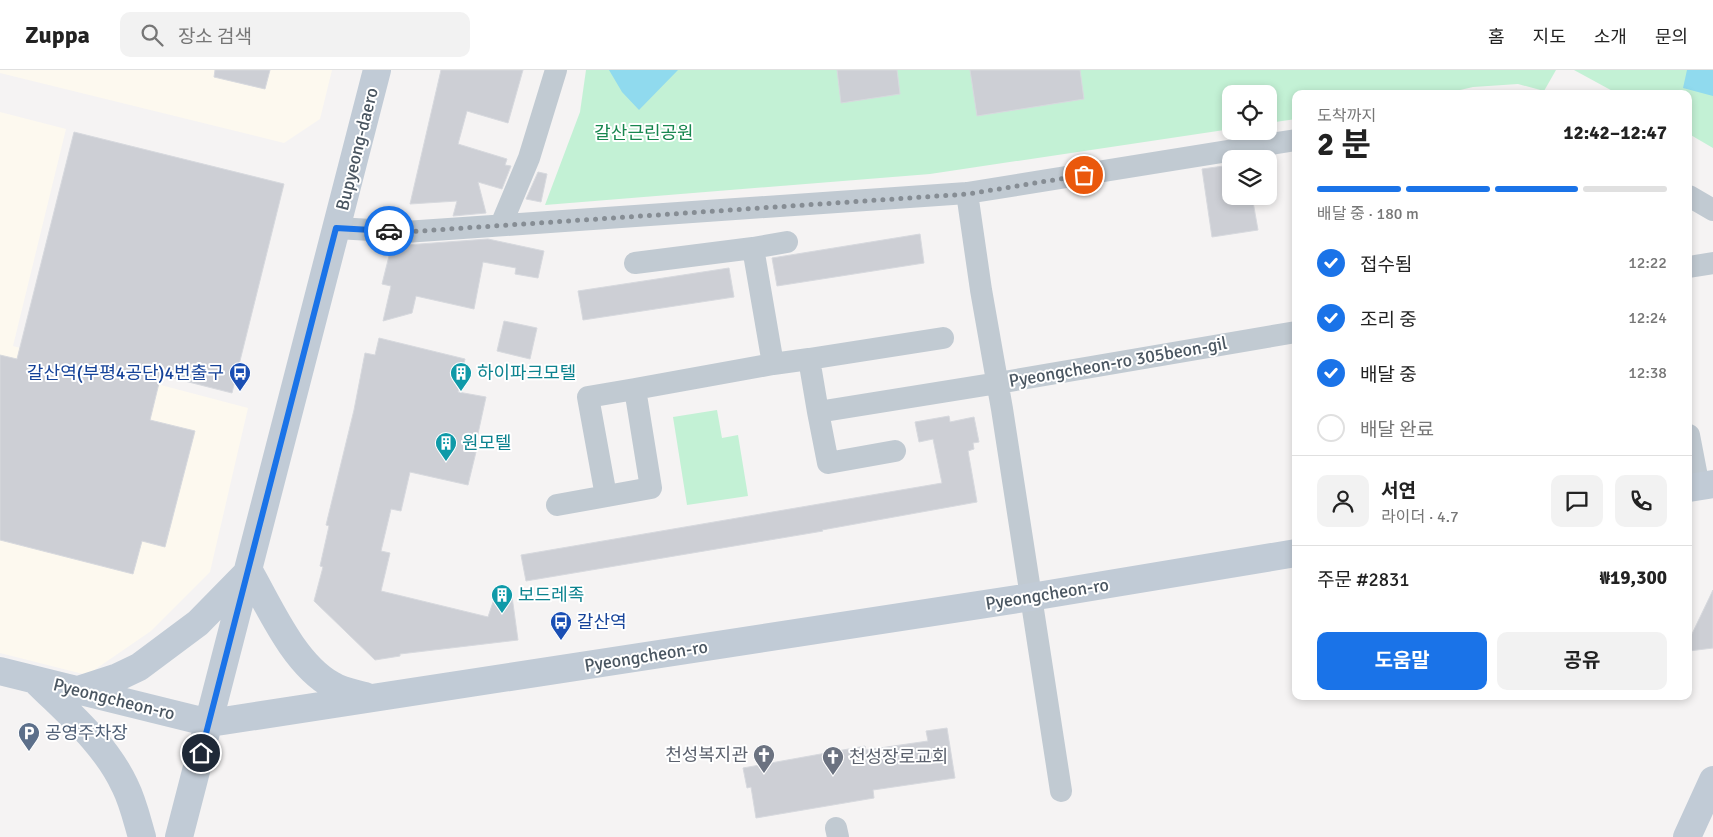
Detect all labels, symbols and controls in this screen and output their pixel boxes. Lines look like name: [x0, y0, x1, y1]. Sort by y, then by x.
search box: [120, 12, 470, 57]
text: Zuppa: [25, 20, 90, 50]
icon: search: [138, 21, 166, 49]
text: 장소 검색: [178, 25, 252, 49]
text: 홈: [1488, 26, 1505, 48]
text: 지도: [1533, 26, 1566, 48]
text: 소개: [1594, 26, 1627, 48]
text: 문의: [1655, 26, 1688, 48]
street label: Bupyeong-daero: [331, 85, 383, 213]
map controls: [1222, 85, 1277, 205]
button: locate: [1222, 85, 1277, 140]
text: 도착까지: [1317, 106, 1376, 126]
text: 12:42–12:47: [1563, 121, 1667, 145]
park label: 갈산근린공원: [594, 122, 694, 144]
text: 2 분: [1317, 125, 1371, 164]
button: layers: [1222, 150, 1277, 205]
pin: [1063, 154, 1105, 196]
icon: bag: [1070, 161, 1098, 189]
text: 배달 중 · 180 m: [1317, 204, 1419, 224]
courier: [364, 206, 414, 256]
icon: car: [375, 217, 403, 245]
icon: check: [1317, 249, 1345, 277]
text: 접수됨: [1360, 253, 1412, 277]
text: 12:22: [1628, 253, 1667, 273]
icon: check: [1317, 304, 1345, 332]
text: 조리 중: [1360, 308, 1417, 332]
text: 12:24: [1628, 308, 1667, 328]
street label: Pyeongcheon-ro 305beon-gil: [1007, 332, 1229, 392]
icon: check: [1317, 359, 1345, 387]
bus stop icon: 갈산역(부평4공단)4번출구: [228, 361, 252, 392]
building icon: 하이파크모텔: [449, 361, 473, 392]
place label: 갈산역(부평4공단)4번출구: [27, 362, 224, 384]
place label: 하이파크모텔: [477, 362, 576, 384]
text: 배달 중: [1360, 363, 1417, 387]
text: 12:38: [1628, 363, 1667, 383]
text: 배달 완료: [1360, 418, 1434, 442]
building icon: 원모텔: [434, 431, 458, 462]
place label: 원모텔: [462, 432, 512, 454]
button: person: [1317, 475, 1369, 527]
button: chat: [1551, 475, 1603, 527]
button: phone: [1615, 475, 1667, 527]
text: 서연: [1381, 479, 1416, 503]
text: 라이더 · 4.7: [1381, 507, 1459, 527]
text: ₩19,300: [1600, 566, 1667, 590]
text: 주문 #2831: [1317, 568, 1409, 592]
street label: Pyeongcheon-ro: [984, 573, 1110, 615]
building icon: 보드레족: [490, 583, 514, 614]
place label: 보드레족: [518, 584, 584, 606]
bus stop icon: 갈산역: [549, 610, 573, 641]
place label: 갈산역: [577, 611, 627, 633]
button: 도움말: [1317, 632, 1487, 690]
button: 공유: [1497, 632, 1667, 690]
street label: Pyeongcheon-ro: [583, 635, 709, 677]
street label: Pyeongcheon-ro: [51, 673, 177, 725]
parking icon: 공영주차장: [17, 721, 41, 752]
place label: 공영주차장: [45, 722, 128, 744]
pin: [180, 732, 222, 774]
icon: home: [187, 739, 215, 767]
church icon: 천성복지관: [752, 743, 776, 774]
place label: 천성복지관: [665, 744, 748, 766]
church icon: 천성장로교회: [821, 745, 845, 776]
place label: 천성장로교회: [849, 746, 948, 768]

